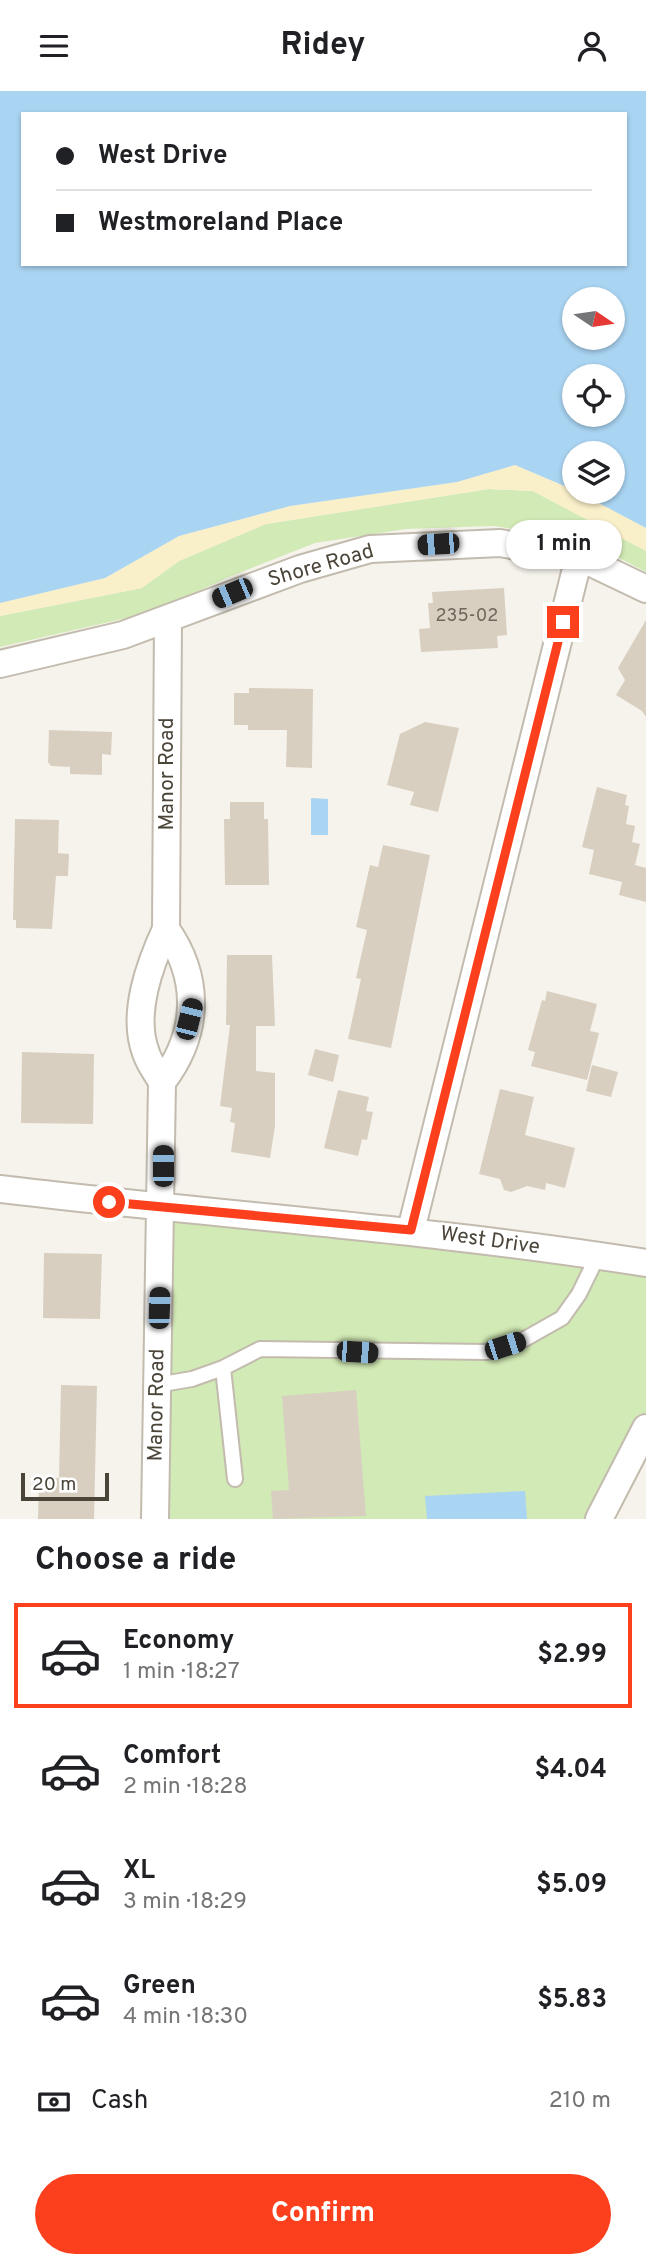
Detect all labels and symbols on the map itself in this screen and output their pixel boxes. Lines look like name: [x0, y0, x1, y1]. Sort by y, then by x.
north arrow: [562, 287, 625, 350]
callout: 1 min: [505, 521, 621, 569]
car: [417, 532, 460, 556]
street label: Shore Road: [265, 538, 377, 594]
car: [209, 575, 256, 611]
house number: 235-02: [436, 605, 498, 628]
route end: [547, 606, 579, 638]
street label: Manor Road: [154, 717, 181, 831]
car: [174, 996, 205, 1042]
car: [153, 1145, 174, 1187]
route start: [93, 1186, 125, 1218]
street label: West Drive: [438, 1221, 542, 1261]
car: [148, 1287, 171, 1329]
car: [482, 1330, 529, 1362]
car: [336, 1340, 379, 1364]
street label: Manor Road: [143, 1348, 171, 1462]
scale bar: [21, 1470, 108, 1502]

